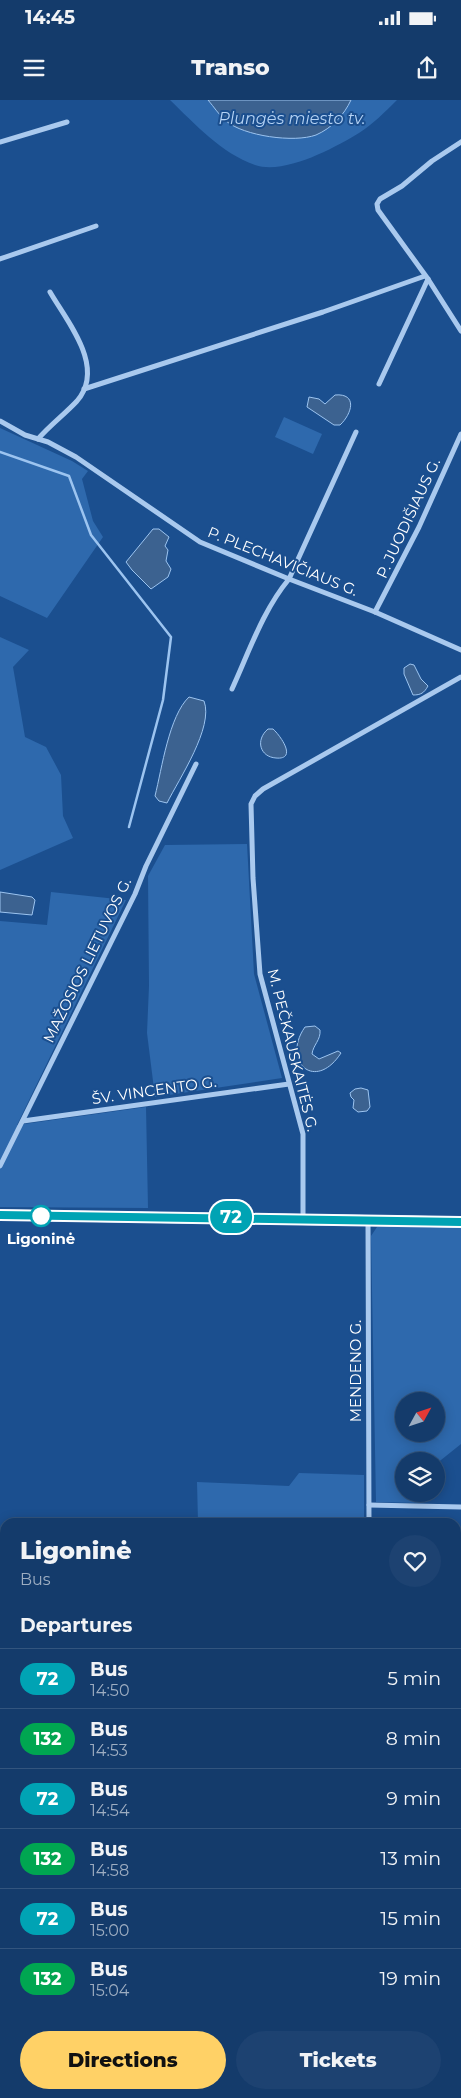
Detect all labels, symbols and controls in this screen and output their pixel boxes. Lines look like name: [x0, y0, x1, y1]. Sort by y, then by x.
text: 14:45: [25, 6, 75, 29]
icon: menu: [20, 54, 48, 82]
text: Transo: [191, 54, 270, 81]
icon: share: [413, 54, 441, 82]
water label: Plungės miesto tv.: [218, 109, 366, 128]
street label: P. JUODIŠIAUS G.: [372, 455, 444, 581]
street label: P. PLECHAVIČIAUS G.: [205, 522, 361, 600]
street label: MAŽOSIOS LIETUVOS G.: [39, 874, 135, 1046]
street label: M. PEČKAUSKAITĖS G.: [264, 967, 322, 1133]
street label: ŠV. VINCENTO G.: [90, 1072, 218, 1108]
line badge: 72: [208, 1201, 254, 1233]
marker: Ligoninė: [30, 1205, 52, 1227]
text: 72: [220, 1206, 242, 1228]
place label: Ligoninė: [7, 1229, 75, 1248]
street label: MENDENO G.: [346, 1320, 365, 1422]
north arrow: [395, 1392, 445, 1442]
map controls: [395, 1392, 445, 1502]
button: layers: [395, 1452, 445, 1502]
button: heart: [389, 1535, 441, 1587]
text: Ligoninė: [20, 1536, 132, 1565]
text: Bus: [20, 1570, 51, 1589]
text: Departures: [20, 1614, 132, 1637]
text: Bus: [90, 1658, 128, 1681]
text: 5 min: [387, 1667, 441, 1690]
text: 72: [37, 1668, 58, 1690]
text: 14:50: [90, 1681, 130, 1700]
text: Bus: [90, 1718, 128, 1741]
text: 8 min: [386, 1727, 441, 1750]
text: 132: [33, 1728, 62, 1750]
text: 14:53: [90, 1741, 128, 1760]
text: Bus: [90, 1778, 128, 1801]
text: 9 min: [386, 1787, 441, 1810]
text: 72: [37, 1788, 58, 1810]
text: 14:54: [90, 1801, 129, 1820]
text: Bus: [90, 1838, 128, 1861]
text: 13 min: [380, 1847, 441, 1870]
text: 132: [33, 1848, 62, 1870]
text: 14:58: [90, 1861, 129, 1880]
text: Bus: [90, 1898, 128, 1921]
text: 15 min: [380, 1907, 441, 1930]
text: 72: [37, 1908, 58, 1930]
text: 15:00: [90, 1921, 129, 1940]
text: Bus: [90, 1958, 128, 1981]
text: 19 min: [379, 1967, 441, 1990]
text: 132: [33, 1968, 62, 1990]
text: 15:04: [90, 1981, 129, 2000]
button: Directions: [20, 2031, 226, 2089]
button: Tickets: [236, 2031, 441, 2089]

